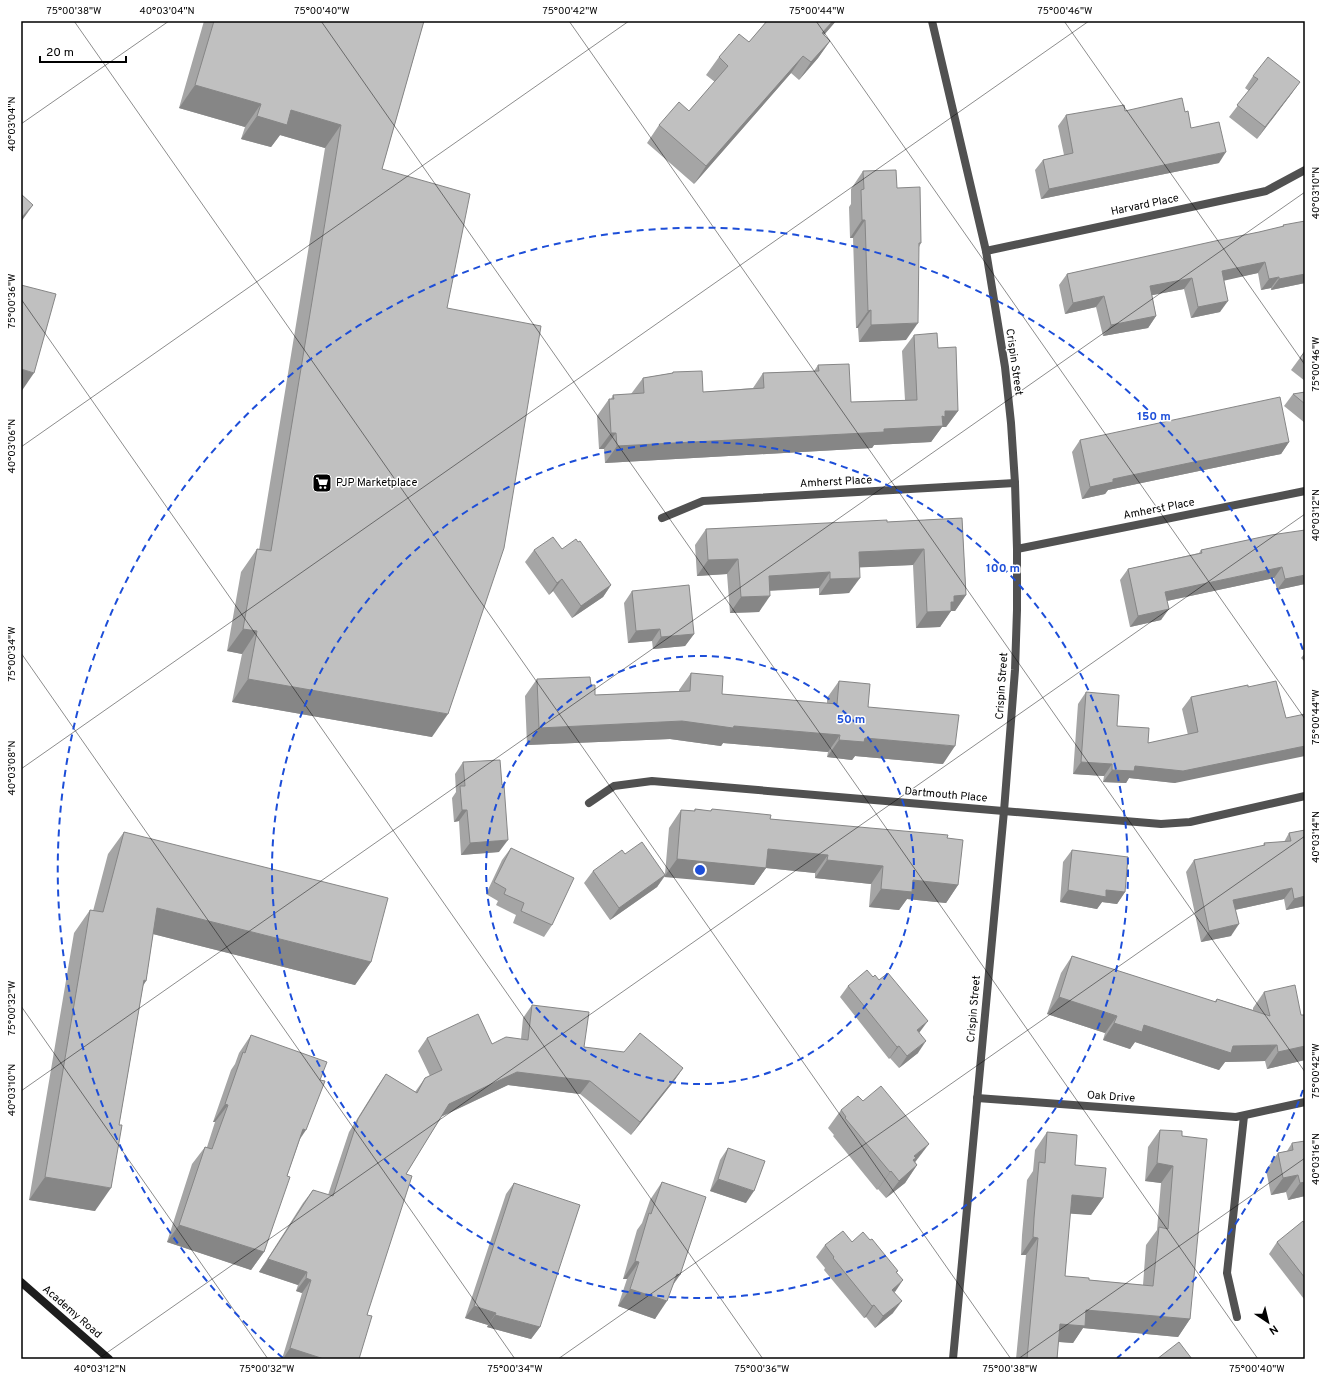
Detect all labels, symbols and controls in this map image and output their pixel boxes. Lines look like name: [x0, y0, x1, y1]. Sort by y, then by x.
text: 75°00'38"W: [47, 5, 101, 18]
text: 40°03'04"N: [139, 5, 195, 18]
text: 75°00'40"W: [294, 5, 350, 18]
text: 75°00'42"W: [542, 5, 598, 18]
text: 75°00'44"W: [789, 5, 845, 18]
text: 75°00'46"W: [1037, 5, 1093, 18]
scale bar: [40, 38, 126, 64]
text: 20 m: [46, 45, 74, 61]
text: 40°03'04"N: [6, 96, 19, 152]
text: 40°03'10"N: [1310, 167, 1323, 219]
street label: Harvard Place: [1110, 191, 1180, 219]
text: 75°00'36"W: [6, 274, 19, 328]
street label: Crispin Street: [1002, 328, 1026, 396]
text: 75°00'46"W: [1310, 336, 1323, 392]
text: 150 m: [1137, 409, 1171, 425]
text: 40°03'06"N: [6, 419, 19, 473]
supermarket icon: PJP Marketplace: [311, 472, 333, 494]
street label: Amherst Place: [799, 473, 873, 491]
place label: PJP Marketplace: [336, 476, 417, 490]
text: 40°03'12"N: [1310, 489, 1323, 541]
street label: Amherst Place: [1122, 495, 1196, 523]
text: 100 m: [986, 561, 1020, 577]
text: 75°00'34"W: [6, 626, 19, 682]
street label: Crispin Street: [993, 652, 1011, 720]
text: 75°00'44"W: [1310, 689, 1323, 745]
text: 50 m: [837, 712, 865, 728]
text: 40°03'08"N: [6, 741, 19, 795]
street label: Dartmouth Place: [904, 784, 988, 806]
text: 40°03'14"N: [1310, 811, 1323, 863]
centre of rings: [693, 863, 707, 877]
street label: Crispin Street: [964, 975, 984, 1043]
text: 75°00'32"W: [6, 981, 19, 1035]
text: 75°00'42"W: [1310, 1043, 1323, 1099]
text: 40°03'10"N: [6, 1064, 19, 1116]
street label: Oak Drive: [1087, 1088, 1136, 1106]
text: 40°03'16"N: [1310, 1133, 1323, 1185]
street label: Academy Road: [39, 1282, 105, 1342]
north arrow: [1248, 1302, 1288, 1342]
text: N: [1266, 1321, 1280, 1337]
text: 40°03'12"N: [74, 1363, 126, 1376]
text: 75°00'32"W: [240, 1363, 294, 1376]
text: 75°00'34"W: [487, 1363, 543, 1376]
text: 75°00'36"W: [735, 1363, 789, 1376]
text: 75°00'38"W: [983, 1363, 1037, 1376]
text: 75°00'40"W: [1229, 1363, 1285, 1376]

